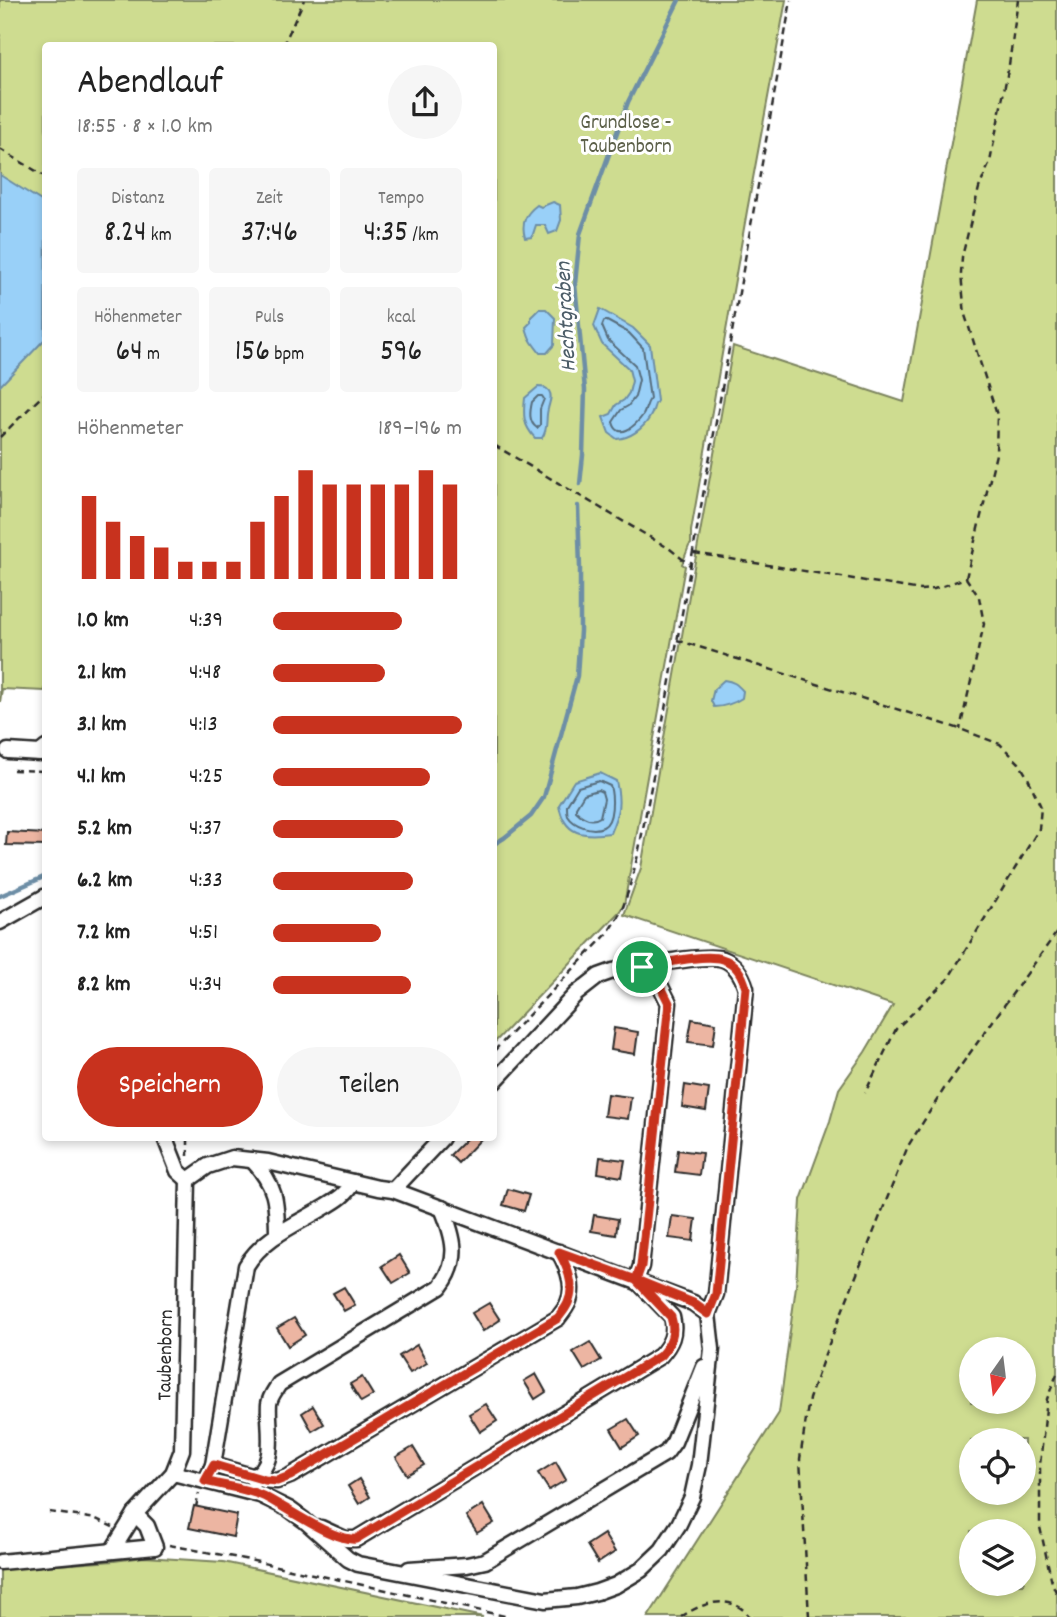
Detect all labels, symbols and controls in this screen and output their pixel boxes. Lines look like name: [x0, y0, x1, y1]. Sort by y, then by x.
text: Abendlauf: [77, 57, 223, 112]
button: share: [388, 65, 462, 139]
park label: Grundlose - Taubenborn: [580, 109, 672, 163]
text: 18:55 · 8 × 1.0 km: [77, 111, 213, 144]
text: Distanz: [111, 186, 164, 213]
text: Zeit: [256, 186, 283, 213]
text: Tempo: [378, 186, 424, 213]
text: 8.24: [104, 213, 147, 256]
text: 37:46: [241, 213, 298, 256]
text: 4:35: [364, 213, 408, 256]
text: km: [147, 223, 172, 250]
text: /km: [408, 223, 439, 250]
water label: Hechtgraben: [548, 260, 587, 373]
text: Höhenmeter: [94, 305, 182, 332]
text: Puls: [255, 305, 284, 332]
text: kcal: [387, 305, 416, 332]
text: 64: [116, 332, 143, 375]
text: 156: [235, 332, 270, 375]
text: 596: [380, 332, 422, 375]
text: m: [143, 342, 160, 369]
text: bpm: [270, 342, 304, 369]
text: Höhenmeter: [77, 413, 183, 446]
text: 189–196 m: [378, 413, 462, 446]
text: 1.0 km: [77, 605, 129, 638]
text: 4:39: [189, 605, 223, 638]
text: 2.1 km: [77, 657, 126, 690]
text: 4:48: [189, 657, 221, 690]
text: 3.1 km: [77, 709, 127, 742]
text: 4:13: [189, 709, 218, 742]
text: 4.1 km: [77, 761, 126, 794]
text: 4:25: [189, 761, 223, 794]
text: 5.2 km: [77, 813, 132, 846]
text: 4:37: [189, 813, 221, 846]
text: 6.2 km: [77, 865, 133, 898]
text: 4:33: [189, 865, 223, 898]
text: 7.2 km: [77, 917, 130, 950]
text: 4:51: [189, 917, 218, 950]
pin: [612, 937, 672, 997]
icon: arrive: [623, 948, 661, 986]
text: 8.2 km: [77, 969, 131, 1002]
text: 4:34: [189, 969, 222, 1002]
button: Speichern: [77, 1047, 263, 1127]
button: Teilen: [277, 1047, 462, 1127]
street label: Taubenborn: [151, 1309, 183, 1401]
north arrow: [959, 1337, 1036, 1414]
map controls: [959, 1337, 1036, 1596]
button: locate: [959, 1428, 1036, 1505]
button: layers: [959, 1519, 1036, 1596]

